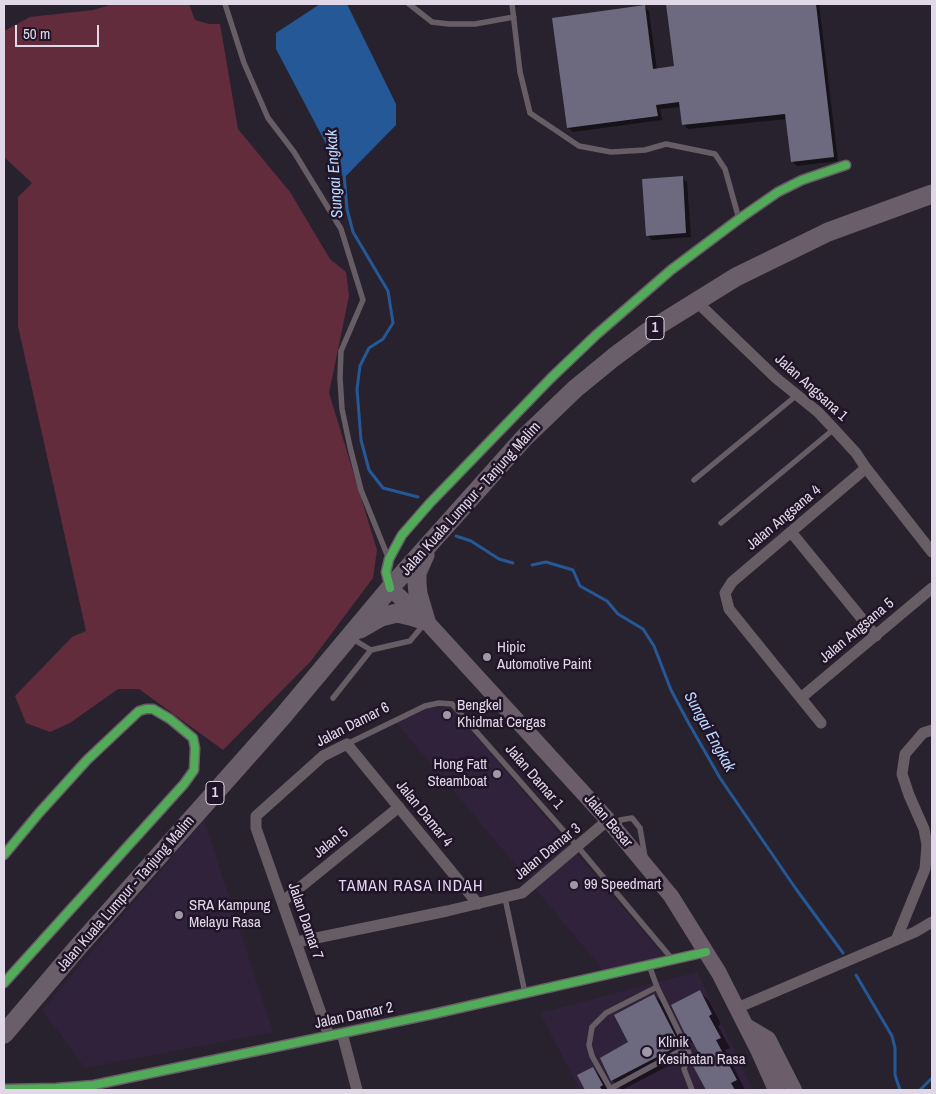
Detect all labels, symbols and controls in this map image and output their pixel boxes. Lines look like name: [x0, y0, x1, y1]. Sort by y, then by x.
scale bar: [18, 15, 101, 47]
text: 50 m: [23, 23, 50, 44]
water label: Sungai Engkak: [322, 129, 348, 219]
road number: 1: [646, 316, 664, 339]
street label: Jalan Angsana 1: [771, 351, 851, 425]
street label: Jalan Kuala Lumpur - Tanjung Malim: [397, 418, 545, 580]
street label: Jalan Angsana 4: [743, 482, 825, 554]
street label: Jalan Angsana 5: [816, 595, 898, 667]
place label: Hipic Automotive Paint: [497, 639, 591, 674]
marker: Hipic Automotive Paint: [481, 651, 493, 663]
water label: Sungai Engkak: [679, 688, 739, 776]
place label: Bengkel Khidmat Cergas: [457, 697, 546, 732]
street label: Jalan Damar 6: [313, 699, 393, 751]
marker: Bengkel Khidmat Cergas: [441, 709, 453, 721]
street label: Jalan Damar 1: [501, 741, 567, 813]
place label: Hong Fatt Steamboat: [428, 756, 487, 791]
marker: Hong Fatt Steamboat: [491, 768, 503, 780]
street label: Jalan Damar 4: [392, 777, 456, 851]
road number: 1: [206, 781, 224, 804]
street label: Jalan Besar: [580, 791, 636, 851]
street label: Jalan Kuala Lumpur - Tanjung Malim: [53, 812, 199, 976]
street label: Jalan Damar 3: [511, 820, 585, 884]
street label: Jalan 5: [310, 824, 352, 862]
place label: 99 Speedmart: [584, 876, 661, 894]
district label: TAMAN RASA INDAH: [337, 877, 485, 897]
marker: 99 Speedmart: [568, 879, 580, 891]
street label: Jalan Damar 7: [283, 880, 327, 962]
place label: SRA Kampung Melayu Rasa: [189, 897, 270, 932]
marker: SRA Kampung Melayu Rasa: [173, 909, 185, 921]
street label: Jalan Damar 2: [313, 999, 395, 1033]
place label: Klinik Kesihatan Rasa: [658, 1034, 746, 1069]
marker: Klinik Kesihatan Rasa: [640, 1045, 654, 1059]

